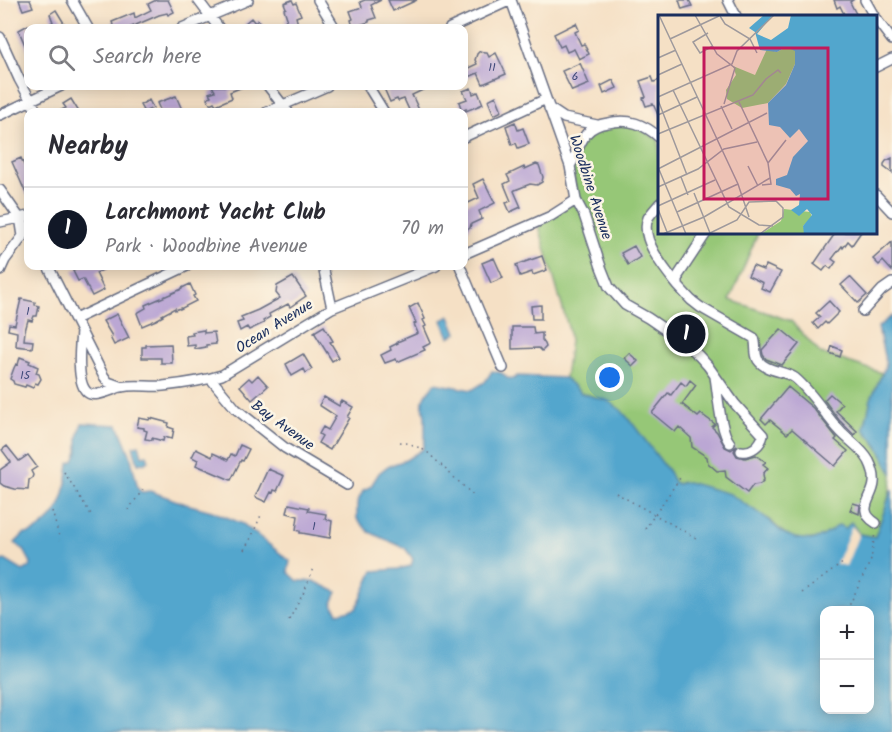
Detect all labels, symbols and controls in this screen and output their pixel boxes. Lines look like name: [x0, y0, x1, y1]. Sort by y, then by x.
inset map: [658, 15, 877, 234]
search box: [24, 24, 468, 90]
text: Search here: [93, 40, 201, 75]
icon: search: [45, 41, 78, 74]
house number: 11: [488, 58, 496, 77]
house number: 6: [572, 67, 578, 86]
text: Nearby: [48, 126, 128, 168]
street label: Woodbine Avenue: [562, 132, 618, 243]
text: Larchmont Yacht Club: [105, 196, 326, 231]
text: 1: [64, 213, 71, 245]
text: 70 m: [401, 213, 444, 245]
text: Park · Woodbine Avenue: [105, 231, 308, 263]
street label: Ocean Avenue: [231, 293, 318, 360]
house number: 1: [26, 302, 30, 321]
pin: 1: [666, 312, 706, 356]
your location: [595, 363, 624, 392]
house number: 15: [20, 366, 32, 385]
street label: Bay Avenue: [246, 394, 320, 457]
house number: 1: [312, 517, 316, 536]
map controls: [820, 606, 874, 714]
button: +: [820, 606, 874, 660]
button: −: [820, 660, 874, 714]

